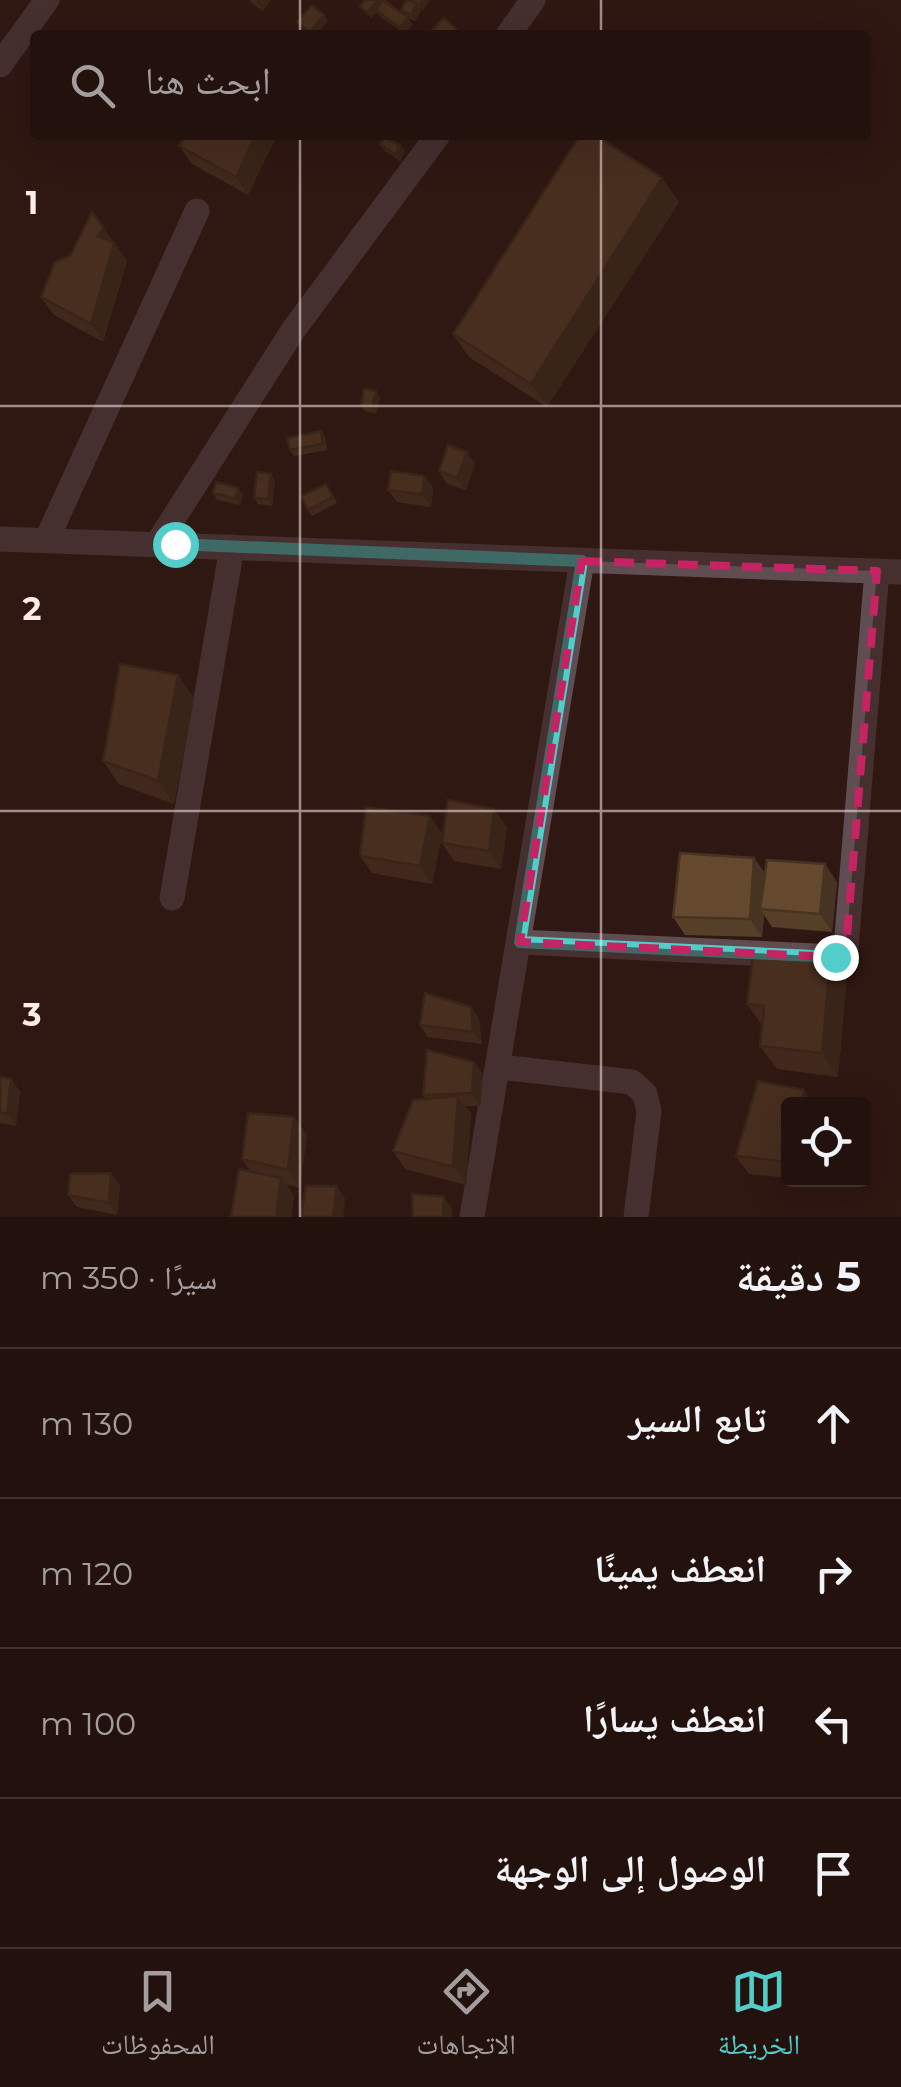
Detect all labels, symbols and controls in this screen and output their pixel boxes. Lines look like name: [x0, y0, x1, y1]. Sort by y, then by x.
search box: [30, 30, 871, 140]
text: ابحث هنا: [145, 57, 271, 104]
icon: search: [65, 58, 120, 113]
text: 1: [26, 183, 38, 222]
route start: [153, 522, 199, 568]
text: 2: [23, 589, 41, 628]
route end: [813, 935, 859, 981]
text: 3: [22, 995, 41, 1034]
map controls: [781, 1097, 871, 1187]
button: locate: [781, 1097, 871, 1187]
text: 5 دقيقة: [736, 1250, 861, 1302]
text: سيرًا · 350 m: [40, 1258, 217, 1297]
text: تابع السير: [628, 1395, 766, 1442]
icon: ahead: [806, 1396, 861, 1451]
text: 130 m: [40, 1404, 133, 1443]
text: انعطف يمينًا: [594, 1545, 766, 1592]
icon: right: [806, 1546, 861, 1601]
text: 120 m: [40, 1554, 133, 1593]
text: انعطف يسارًا: [583, 1695, 766, 1742]
icon: left: [806, 1696, 861, 1751]
text: 100 m: [40, 1704, 136, 1743]
text: الوصول إلى الوجهة: [495, 1845, 766, 1892]
icon: arrive: [806, 1846, 861, 1901]
tab: المحفوظات: [101, 1964, 215, 2072]
tab: الاتجاهات: [417, 1964, 516, 2072]
tab: الخريطة: [718, 1964, 800, 2072]

